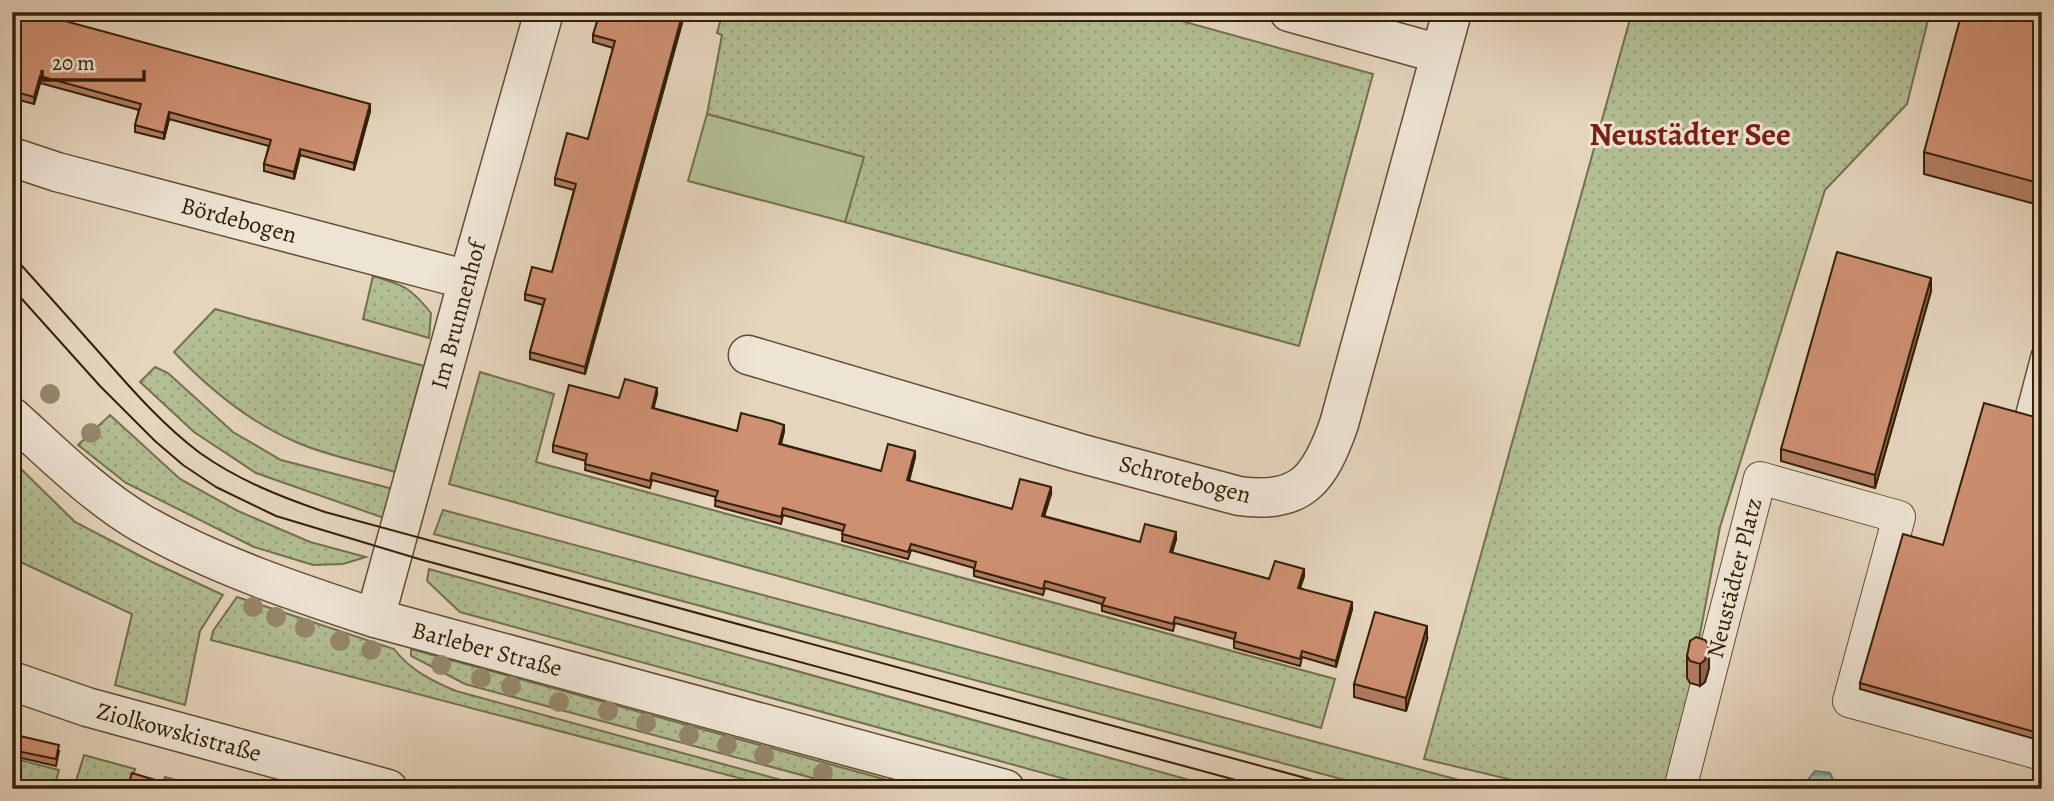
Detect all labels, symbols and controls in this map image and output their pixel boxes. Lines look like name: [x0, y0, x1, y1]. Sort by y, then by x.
scale bar: [42, 38, 144, 82]
text: 20 m: [52, 49, 95, 77]
district label: Neustädter See: [1589, 112, 1791, 156]
street label: Bördebogen: [178, 189, 300, 251]
street label: Im Brunnenhof: [423, 234, 494, 393]
street label: Schrotebogen: [1116, 447, 1254, 511]
street label: Neustädter Platz: [1699, 495, 1769, 661]
street label: Barleber Straße: [409, 614, 565, 684]
street label: Ziolkowskistraße: [93, 695, 265, 769]

